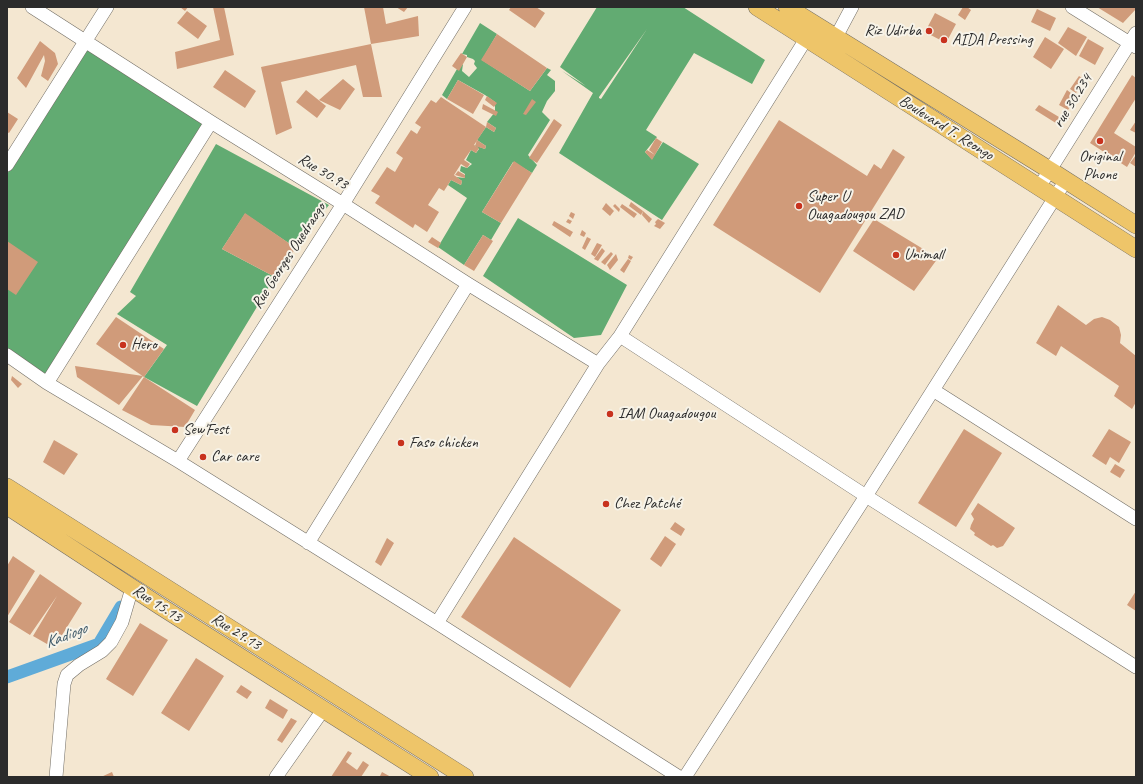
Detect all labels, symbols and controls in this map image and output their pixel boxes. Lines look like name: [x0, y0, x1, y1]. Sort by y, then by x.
place label: Riz Udirba: [864, 21, 921, 41]
marker: Riz Udirba: [924, 26, 934, 36]
place label: AIDA Pressing: [952, 30, 1032, 50]
marker: AIDA Pressing: [939, 35, 949, 45]
street label: rue 30.234: [1049, 71, 1097, 131]
street label: Boulevard T. Reongo: [895, 91, 997, 165]
marker: Original Phone: [1095, 136, 1105, 146]
place label: Original Phone: [1079, 147, 1121, 185]
street label: Rue 30.93: [294, 150, 352, 194]
place label: Super U Ouagadougou ZAD: [807, 187, 904, 225]
street label: Rue Georges Ouedraogo: [248, 199, 330, 313]
marker: Super U Ouagadougou ZAD: [794, 201, 804, 211]
place label: Unimall: [904, 245, 944, 265]
marker: Unimall: [891, 250, 901, 260]
place label: Hero: [131, 335, 157, 355]
marker: Hero: [118, 340, 128, 350]
place label: IAM Ouagadougou: [618, 404, 715, 424]
marker: IAM Ouagadougou: [605, 409, 615, 419]
place label: Sew'Fest: [183, 420, 229, 440]
marker: Sew'Fest: [170, 425, 180, 435]
place label: Faso chicken: [409, 433, 478, 453]
marker: Faso chicken: [396, 438, 406, 448]
place label: Car care: [211, 447, 259, 467]
marker: Car care: [198, 452, 208, 462]
place label: Chez Patché: [614, 494, 680, 514]
marker: Chez Patché: [601, 499, 611, 509]
street label: Rue 15.13: [129, 581, 185, 627]
street label: Rue 29.13: [208, 609, 264, 655]
water label: Kadiogo: [42, 619, 90, 653]

